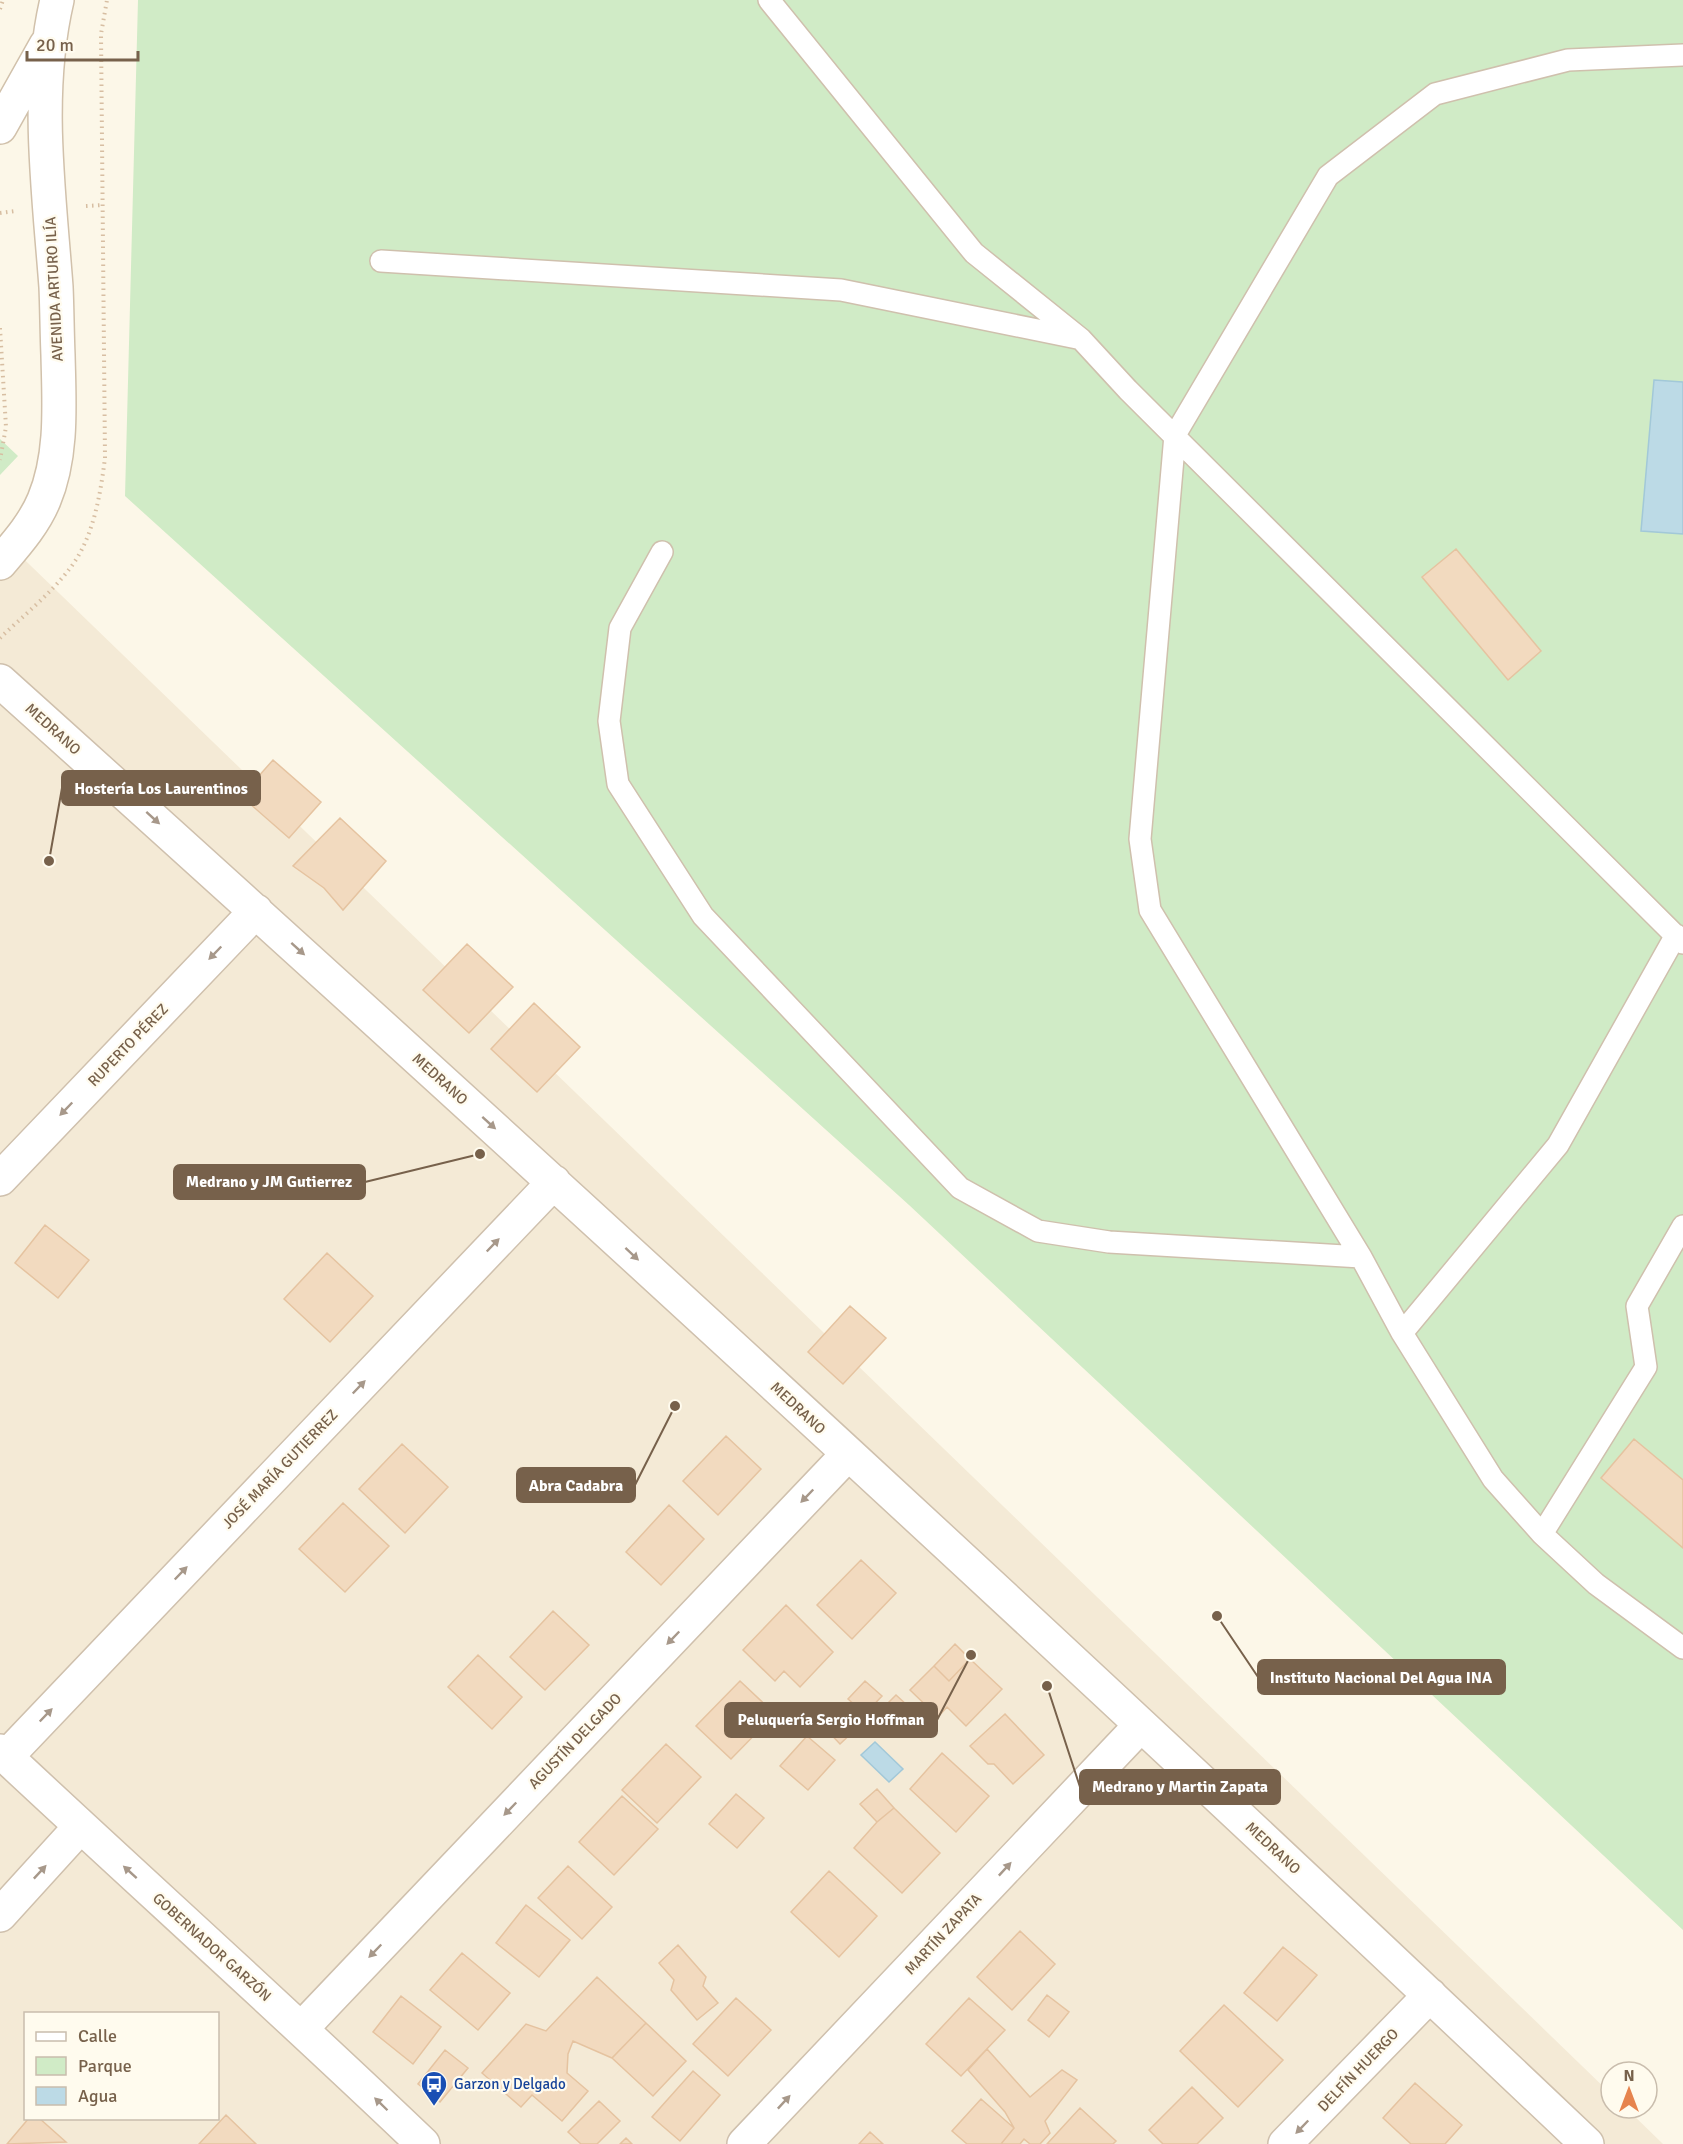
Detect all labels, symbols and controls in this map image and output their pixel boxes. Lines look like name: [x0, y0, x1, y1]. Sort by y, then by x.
scale bar: [27, 24, 138, 62]
text: 20 m: [36, 34, 74, 56]
street label: AVENIDA ARTURO ILÍA: [40, 216, 67, 362]
street label: MEDRANO: [21, 699, 85, 759]
callout: Hostería Los Laurentinos: [62, 771, 260, 805]
text: Hostería Los Laurentinos: [74, 779, 248, 799]
one-way arrow: [146, 811, 160, 825]
one-way arrow: [290, 942, 305, 955]
one-way arrow: [209, 946, 223, 960]
street label: RUPERTO PÉREZ: [83, 999, 172, 1090]
street label: MEDRANO: [408, 1049, 472, 1109]
one-way arrow: [59, 1102, 73, 1117]
one-way arrow: [481, 1116, 496, 1130]
callout: Medrano y JM Gutierrez: [174, 1165, 365, 1199]
text: Medrano y JM Gutierrez: [186, 1172, 352, 1192]
one-way arrow: [486, 1238, 500, 1253]
one-way arrow: [625, 1247, 639, 1261]
street label: MEDRANO: [767, 1378, 829, 1438]
one-way arrow: [351, 1380, 365, 1394]
street label: JOSÉ MARÍA GUTIERREZ: [218, 1405, 342, 1532]
callout: Abra Cadabra: [517, 1468, 635, 1502]
text: Abra Cadabra: [529, 1476, 623, 1496]
one-way arrow: [801, 1489, 815, 1503]
one-way arrow: [174, 1566, 188, 1581]
one-way arrow: [666, 1630, 680, 1645]
callout: Instituto Nacional Del Agua INA: [1258, 1660, 1505, 1694]
text: Instituto Nacional Del Agua INA: [1270, 1668, 1493, 1688]
street label: AGUSTÍN DELGADO: [524, 1689, 625, 1793]
callout: Peluquería Sergio Hoffman: [725, 1703, 937, 1737]
one-way arrow: [39, 1708, 53, 1722]
text: Peluquería Sergio Hoffman: [737, 1710, 925, 1730]
callout: Medrano y Martin Zapata: [1080, 1770, 1280, 1804]
text: Medrano y Martin Zapata: [1092, 1777, 1268, 1797]
one-way arrow: [503, 1802, 517, 1816]
street label: MEDRANO: [1242, 1818, 1304, 1878]
one-way arrow: [998, 1861, 1012, 1876]
one-way arrow: [32, 1865, 46, 1879]
one-way arrow: [122, 1865, 137, 1879]
street label: GOBERNADOR GARZÓN: [149, 1888, 276, 2005]
street label: MARTÍN ZAPATA: [900, 1889, 985, 1978]
one-way arrow: [368, 1943, 382, 1958]
legend: [24, 2012, 219, 2120]
street label: DELFÍN HUERGO: [1313, 2024, 1402, 2115]
text: Calle: [78, 2025, 117, 2047]
text: Parque: [78, 2055, 132, 2077]
north arrow: [1599, 2060, 1659, 2120]
text: N: [1623, 2066, 1635, 2086]
bus stop icon: Garzon y Delgado: [419, 2069, 449, 2107]
place label: Garzon y Delgado: [454, 2075, 566, 2093]
text: Agua: [78, 2085, 117, 2107]
one-way arrow: [777, 2094, 791, 2109]
one-way arrow: [375, 2097, 389, 2111]
one-way arrow: [1295, 2120, 1309, 2134]

